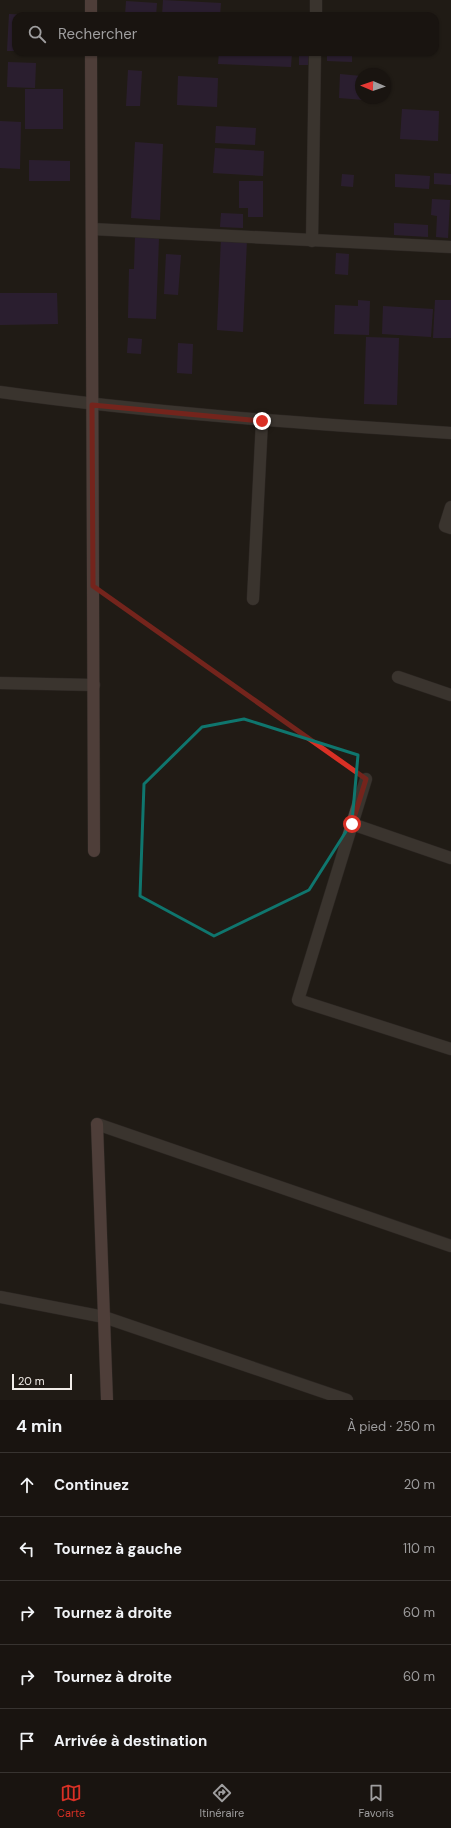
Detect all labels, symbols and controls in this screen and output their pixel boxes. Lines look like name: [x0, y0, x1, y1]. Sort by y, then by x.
search box: [12, 12, 439, 56]
icon: search: [26, 23, 48, 45]
text: Rechercher: [58, 24, 137, 44]
north arrow: [355, 68, 391, 104]
route end: [253, 412, 271, 430]
route start: [343, 815, 361, 833]
scale bar: [12, 1372, 72, 1391]
text: 20 m: [18, 1374, 44, 1388]
text: 4 min: [16, 1415, 62, 1437]
text: À pied · 250 m: [347, 1418, 435, 1435]
icon: ahead: [16, 1474, 38, 1496]
text: Continuez: [54, 1475, 129, 1495]
text: 20 m: [404, 1476, 435, 1493]
icon: left: [16, 1538, 38, 1560]
text: Tournez à gauche: [54, 1539, 182, 1559]
text: 110 m: [403, 1540, 435, 1557]
icon: right: [16, 1602, 38, 1624]
text: Tournez à droite: [54, 1603, 172, 1623]
text: 60 m: [403, 1604, 435, 1621]
icon: right: [16, 1666, 38, 1688]
text: Tournez à droite: [54, 1667, 172, 1687]
text: 60 m: [403, 1668, 435, 1685]
icon: arrive: [16, 1730, 38, 1752]
text: Arrivée à destination: [54, 1731, 207, 1751]
tab: Carte: [57, 1782, 85, 1820]
tab: Itinéraire: [199, 1782, 244, 1820]
tab: Favoris: [358, 1782, 394, 1820]

